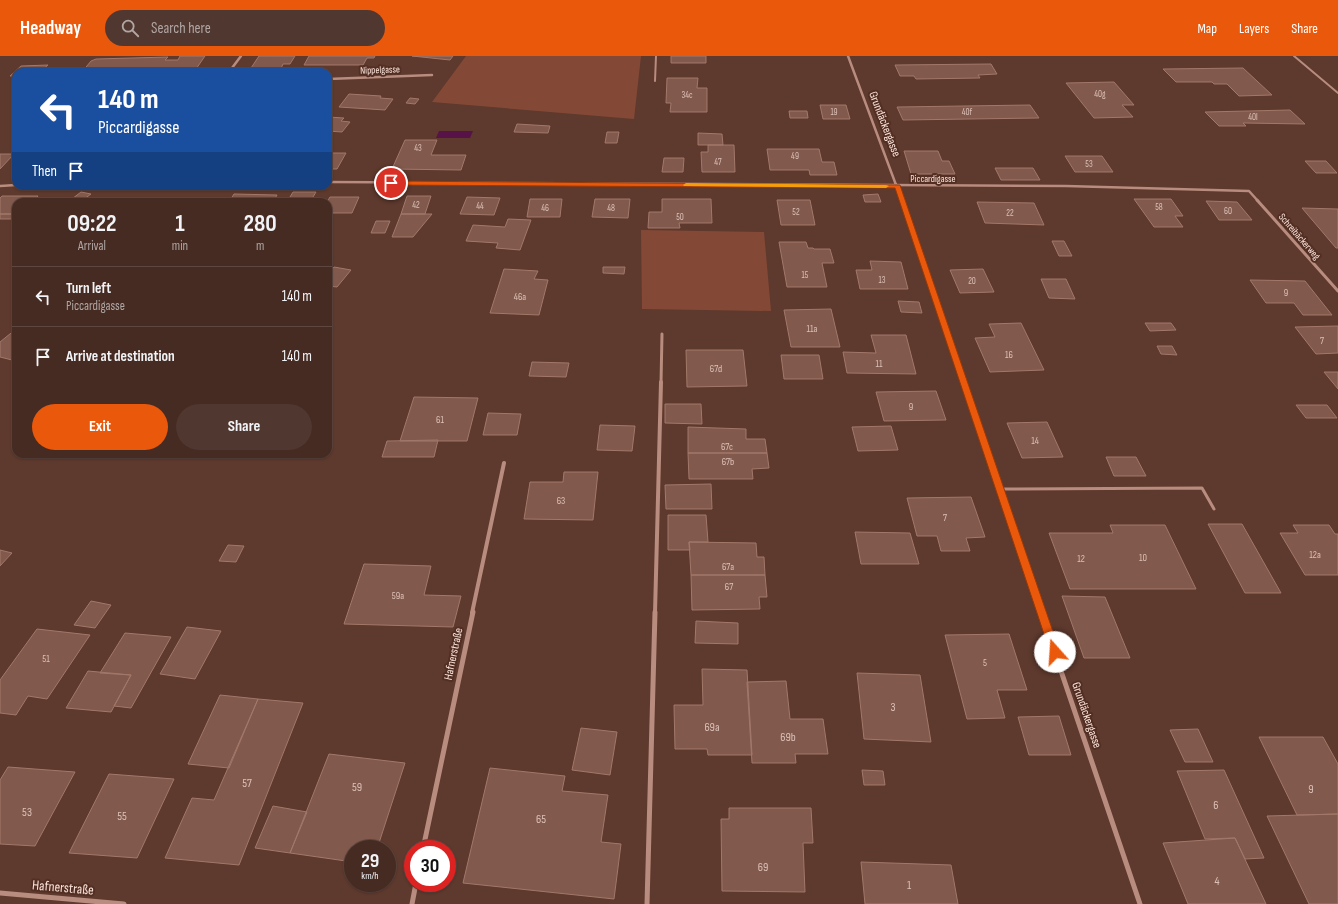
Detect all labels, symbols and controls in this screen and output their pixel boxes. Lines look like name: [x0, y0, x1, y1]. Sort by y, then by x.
search box: [105, 10, 385, 46]
text: Headway: [20, 17, 81, 40]
icon: search: [119, 17, 141, 39]
text: Search here: [151, 19, 211, 38]
text: Map: [1197, 20, 1217, 37]
text: Layers: [1239, 20, 1269, 37]
text: Share: [1291, 20, 1318, 37]
street label: Nippelgasse: [360, 63, 400, 77]
text: 140 m: [98, 83, 159, 116]
icon: left: [32, 84, 84, 136]
street label: Grundäckergasse: [865, 89, 904, 159]
house number: 40g: [1094, 89, 1106, 100]
house number: 34c: [681, 90, 693, 101]
house number: 19: [830, 107, 838, 118]
house number: 40f: [962, 107, 973, 118]
house number: 40l: [1248, 112, 1258, 123]
text: Piccardigasse: [98, 117, 180, 138]
house number: 43: [414, 143, 422, 154]
house number: 49: [791, 151, 799, 162]
house number: 47: [714, 157, 722, 168]
house number: 53: [1085, 159, 1093, 170]
icon: arrive: [65, 160, 87, 182]
text: Then: [32, 162, 57, 181]
pin: [374, 166, 408, 200]
icon: arrive: [380, 172, 402, 194]
street label: Piccardigasse: [910, 173, 956, 185]
house number: 42: [412, 200, 420, 211]
house number: 44: [476, 201, 484, 212]
house number: 58: [1155, 202, 1163, 213]
house number: 46: [541, 203, 549, 214]
house number: 48: [607, 203, 615, 214]
house number: 60: [1224, 206, 1232, 217]
house number: 52: [792, 207, 800, 218]
house number: 22: [1006, 208, 1014, 219]
text: 09:22: [67, 209, 117, 238]
text: 1: [175, 209, 185, 238]
text: 280: [243, 209, 277, 238]
street label: Schreibäckerweg: [1276, 211, 1323, 262]
house number: 50: [676, 212, 684, 223]
text: Arrival: [78, 238, 106, 254]
text: min: [172, 238, 188, 254]
text: m: [256, 238, 264, 254]
house number: 15: [802, 270, 809, 281]
house number: 13: [879, 275, 886, 286]
house number: 20: [968, 276, 976, 287]
text: Turn left: [66, 279, 111, 298]
icon: left: [32, 286, 54, 308]
text: 140 m: [282, 287, 312, 306]
house number: 9: [1284, 287, 1288, 299]
house number: 46a: [514, 291, 526, 303]
text: Piccardigasse: [66, 298, 125, 314]
house number: 11a: [807, 323, 818, 335]
house number: 7: [1320, 335, 1324, 347]
icon: arrive: [32, 346, 54, 368]
text: Arrive at destination: [66, 347, 175, 366]
text: 140 m: [282, 347, 312, 366]
house number: 16: [1005, 349, 1013, 361]
house number: 11: [876, 358, 883, 370]
house number: 67d: [710, 363, 722, 375]
house number: 9: [909, 401, 913, 413]
button: Exit: [32, 404, 168, 450]
button: Share: [176, 404, 312, 450]
house number: 61: [436, 414, 444, 426]
house number: 14: [1031, 435, 1039, 447]
house number: 67c: [721, 441, 733, 453]
house number: 67b: [722, 456, 734, 468]
house number: 63: [557, 495, 565, 507]
house number: 7: [943, 512, 947, 524]
house number: 12a: [1309, 549, 1321, 561]
house number: 10: [1139, 552, 1147, 564]
house number: 12: [1077, 553, 1085, 565]
house number: 67a: [722, 561, 734, 573]
house number: 67: [725, 581, 733, 593]
house number: 59a: [392, 590, 404, 602]
street label: Hafnerstraße: [441, 626, 466, 682]
position arrow: [1034, 631, 1076, 673]
house number: 51: [42, 653, 50, 665]
house number: 5: [983, 657, 987, 669]
street label: Grundäckergasse: [1068, 680, 1105, 750]
house number: 3: [890, 700, 896, 715]
house number: 69a: [704, 720, 720, 735]
house number: 69b: [780, 730, 796, 745]
house number: 57: [242, 776, 252, 791]
house number: 59: [352, 780, 362, 795]
house number: 9: [1308, 782, 1314, 797]
house number: 6: [1213, 798, 1219, 813]
house number: 53: [22, 805, 32, 820]
house number: 55: [117, 809, 127, 824]
house number: 65: [536, 812, 546, 827]
speed limit sign: 30: [404, 840, 456, 892]
text: 29: [361, 849, 379, 873]
house number: 69: [758, 860, 768, 875]
text: km/h: [361, 870, 379, 882]
house number: 4: [1214, 874, 1220, 889]
street label: Hafnerstraße: [31, 876, 95, 899]
house number: 1: [907, 878, 912, 893]

